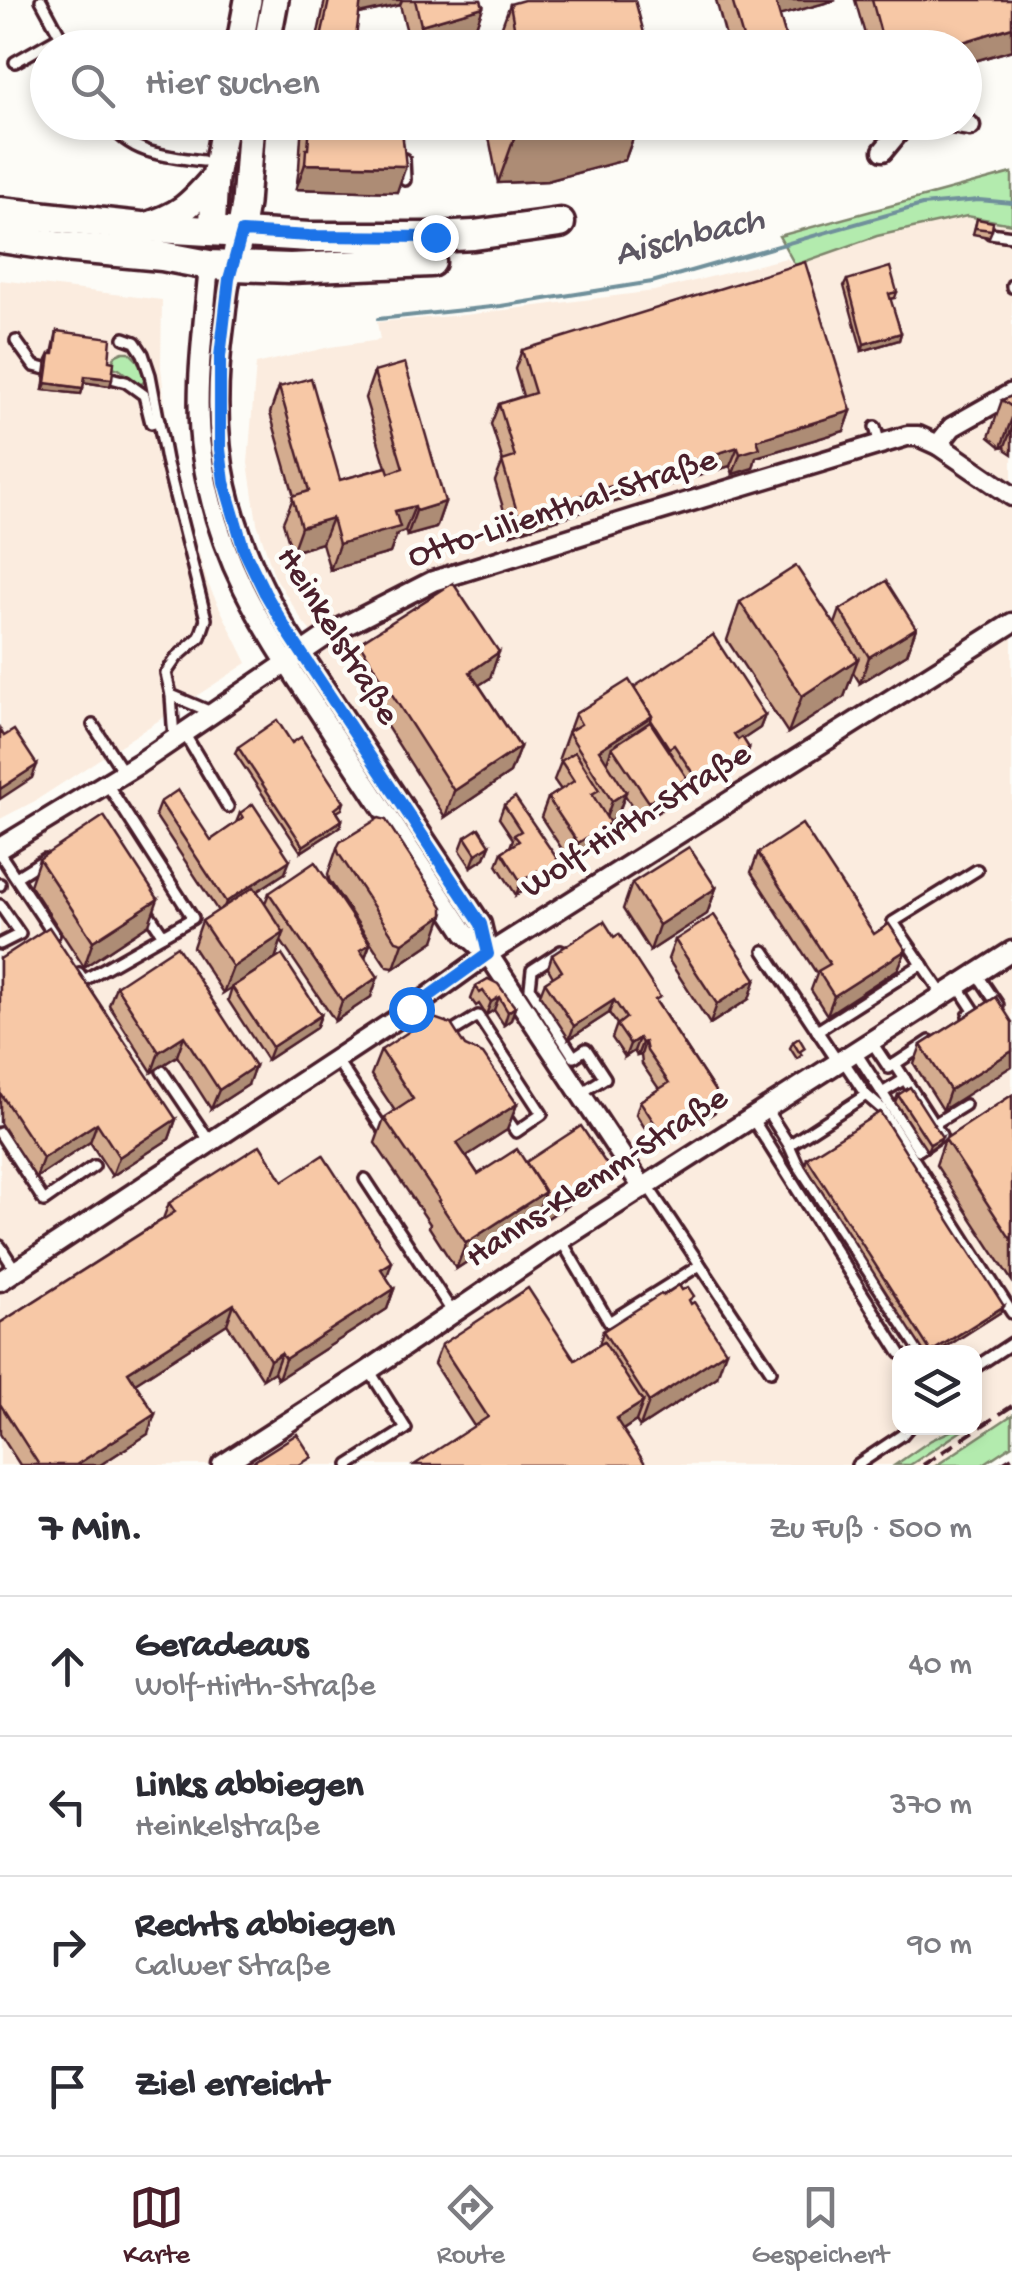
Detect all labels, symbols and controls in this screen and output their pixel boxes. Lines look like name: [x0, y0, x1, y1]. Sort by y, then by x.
search box: [30, 30, 982, 140]
icon: search: [65, 58, 120, 113]
text: Hier suchen: [145, 63, 320, 107]
water label: Aischbach: [611, 199, 770, 279]
route end: [413, 215, 459, 261]
street label: Otto-Lilienthal-Straße: [404, 440, 723, 579]
street label: Heinkelstraße: [265, 540, 407, 734]
street label: Wolf-Hirth-Straße: [515, 734, 760, 909]
route start: [389, 987, 435, 1033]
street label: Hanns-Klemm-Straße: [459, 1079, 737, 1279]
map controls: [892, 1345, 982, 1435]
button: layers: [892, 1345, 982, 1435]
text: 7 Min.: [40, 1506, 143, 1555]
text: Zu Fuß · 500 m: [769, 1511, 972, 1549]
text: Geradeaus: [135, 1625, 308, 1669]
icon: ahead: [40, 1639, 95, 1694]
text: 40 m: [908, 1647, 972, 1685]
text: Wolf-Hirth-Straße: [135, 1669, 376, 1707]
text: Links abbiegen: [135, 1765, 363, 1809]
icon: left: [40, 1779, 95, 1834]
text: 370 m: [890, 1787, 972, 1825]
text: Heinkelstraße: [135, 1809, 320, 1847]
text: Rechts abbiegen: [135, 1905, 395, 1949]
icon: right: [40, 1919, 95, 1974]
text: 90 m: [908, 1927, 972, 1965]
text: Calwer Straße: [135, 1949, 330, 1987]
icon: arrive: [40, 2059, 95, 2114]
text: Ziel erreicht: [135, 2064, 328, 2108]
tab: Karte: [123, 2180, 190, 2273]
tab: Route: [437, 2180, 505, 2273]
tab: Gespeichert: [752, 2180, 889, 2273]

